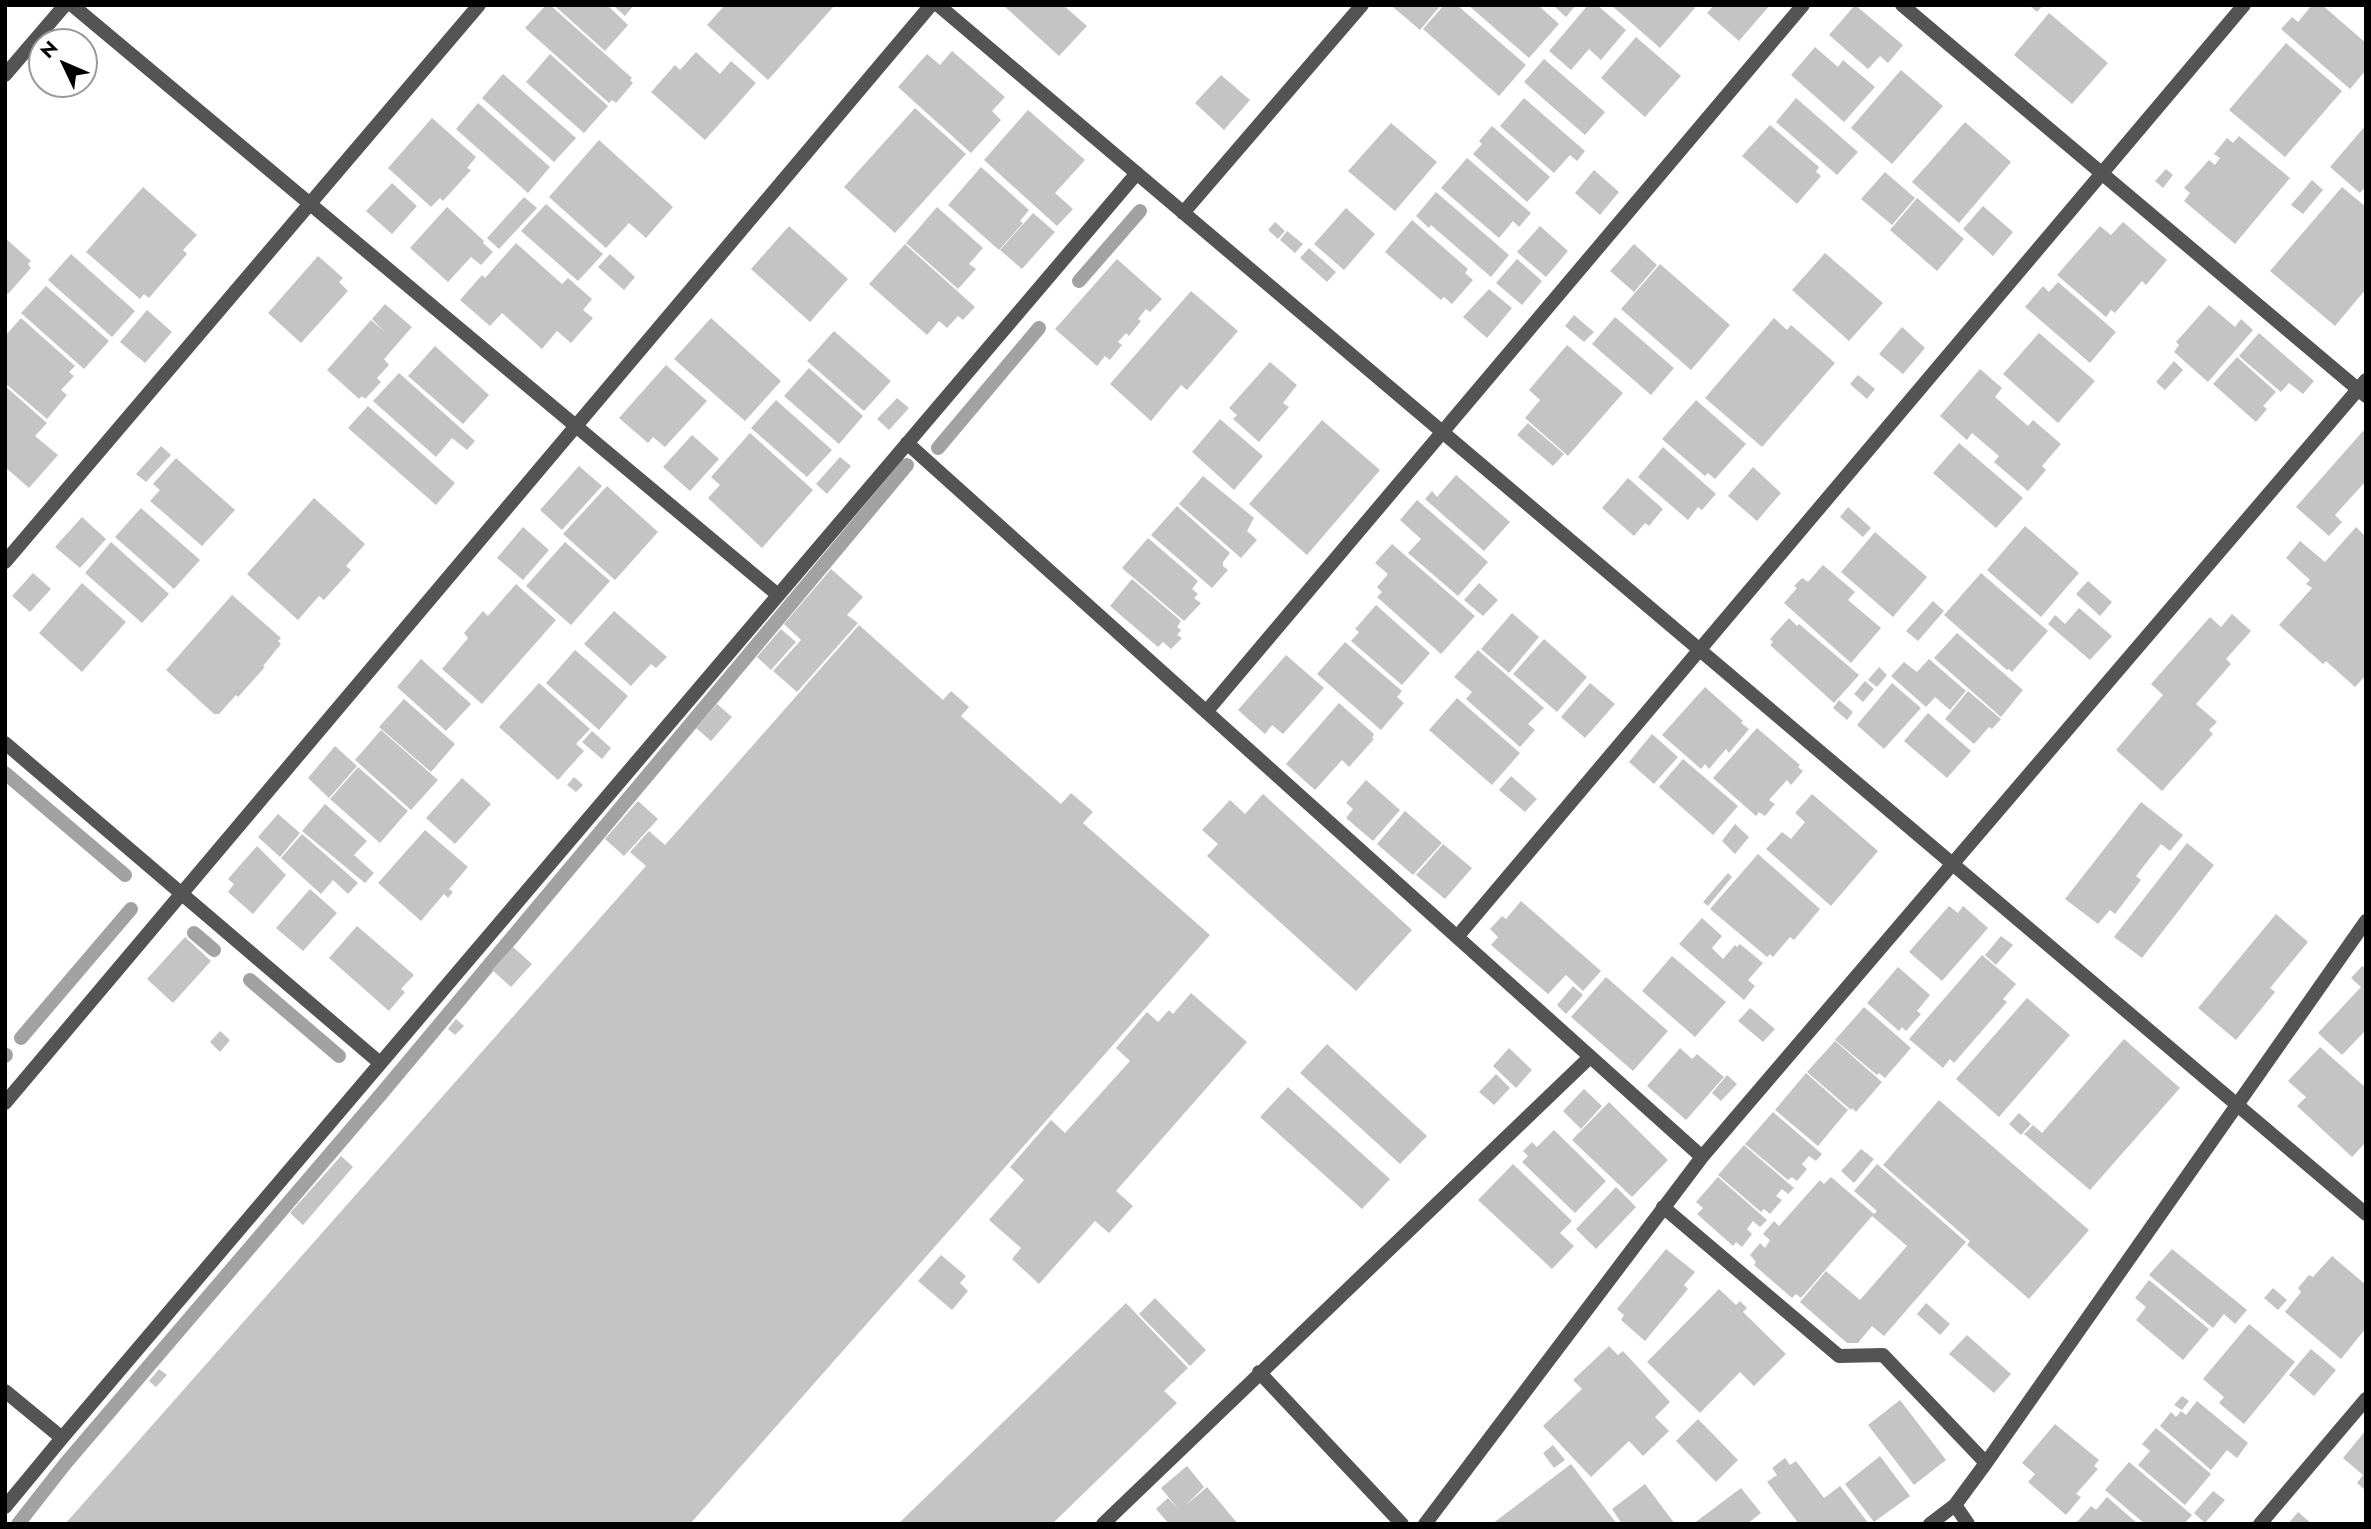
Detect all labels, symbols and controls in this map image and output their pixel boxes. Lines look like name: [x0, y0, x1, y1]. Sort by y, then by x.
north arrow: [28, 28, 98, 98]
text: N: [34, 35, 64, 64]

